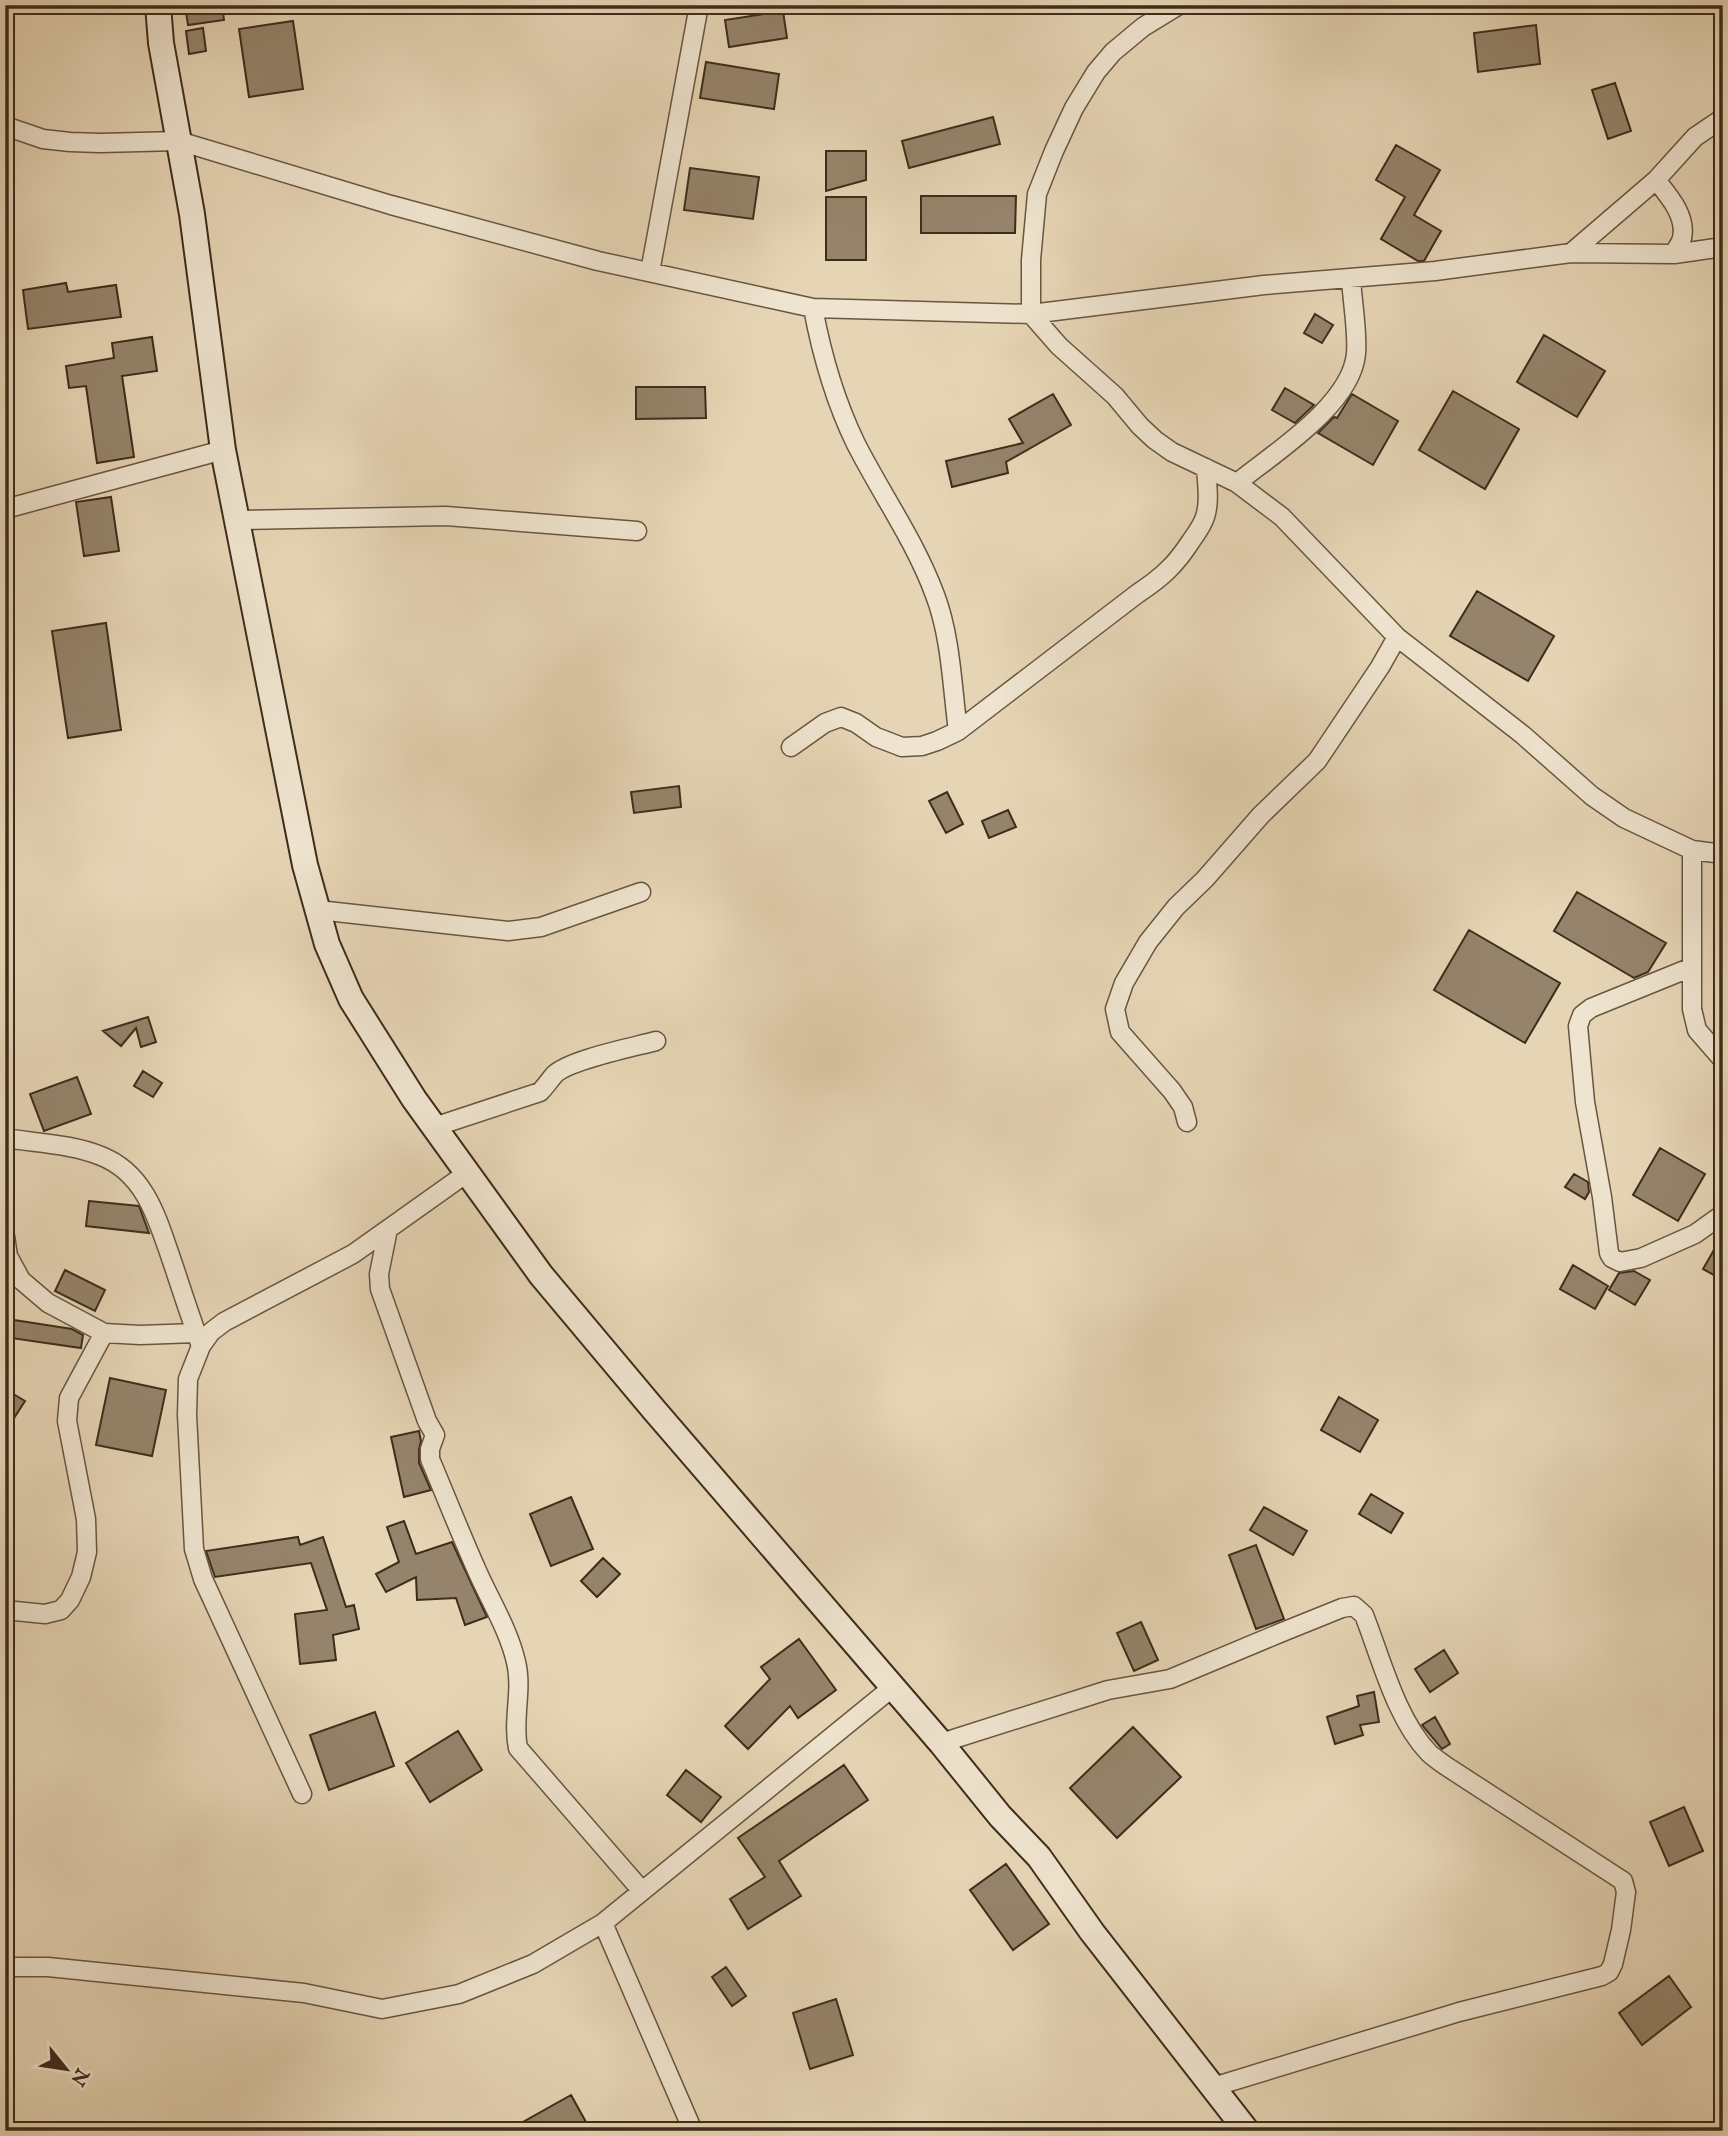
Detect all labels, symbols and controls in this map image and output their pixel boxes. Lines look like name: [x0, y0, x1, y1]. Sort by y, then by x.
north arrow: [32, 2035, 102, 2104]
text: N: [64, 2063, 94, 2090]

